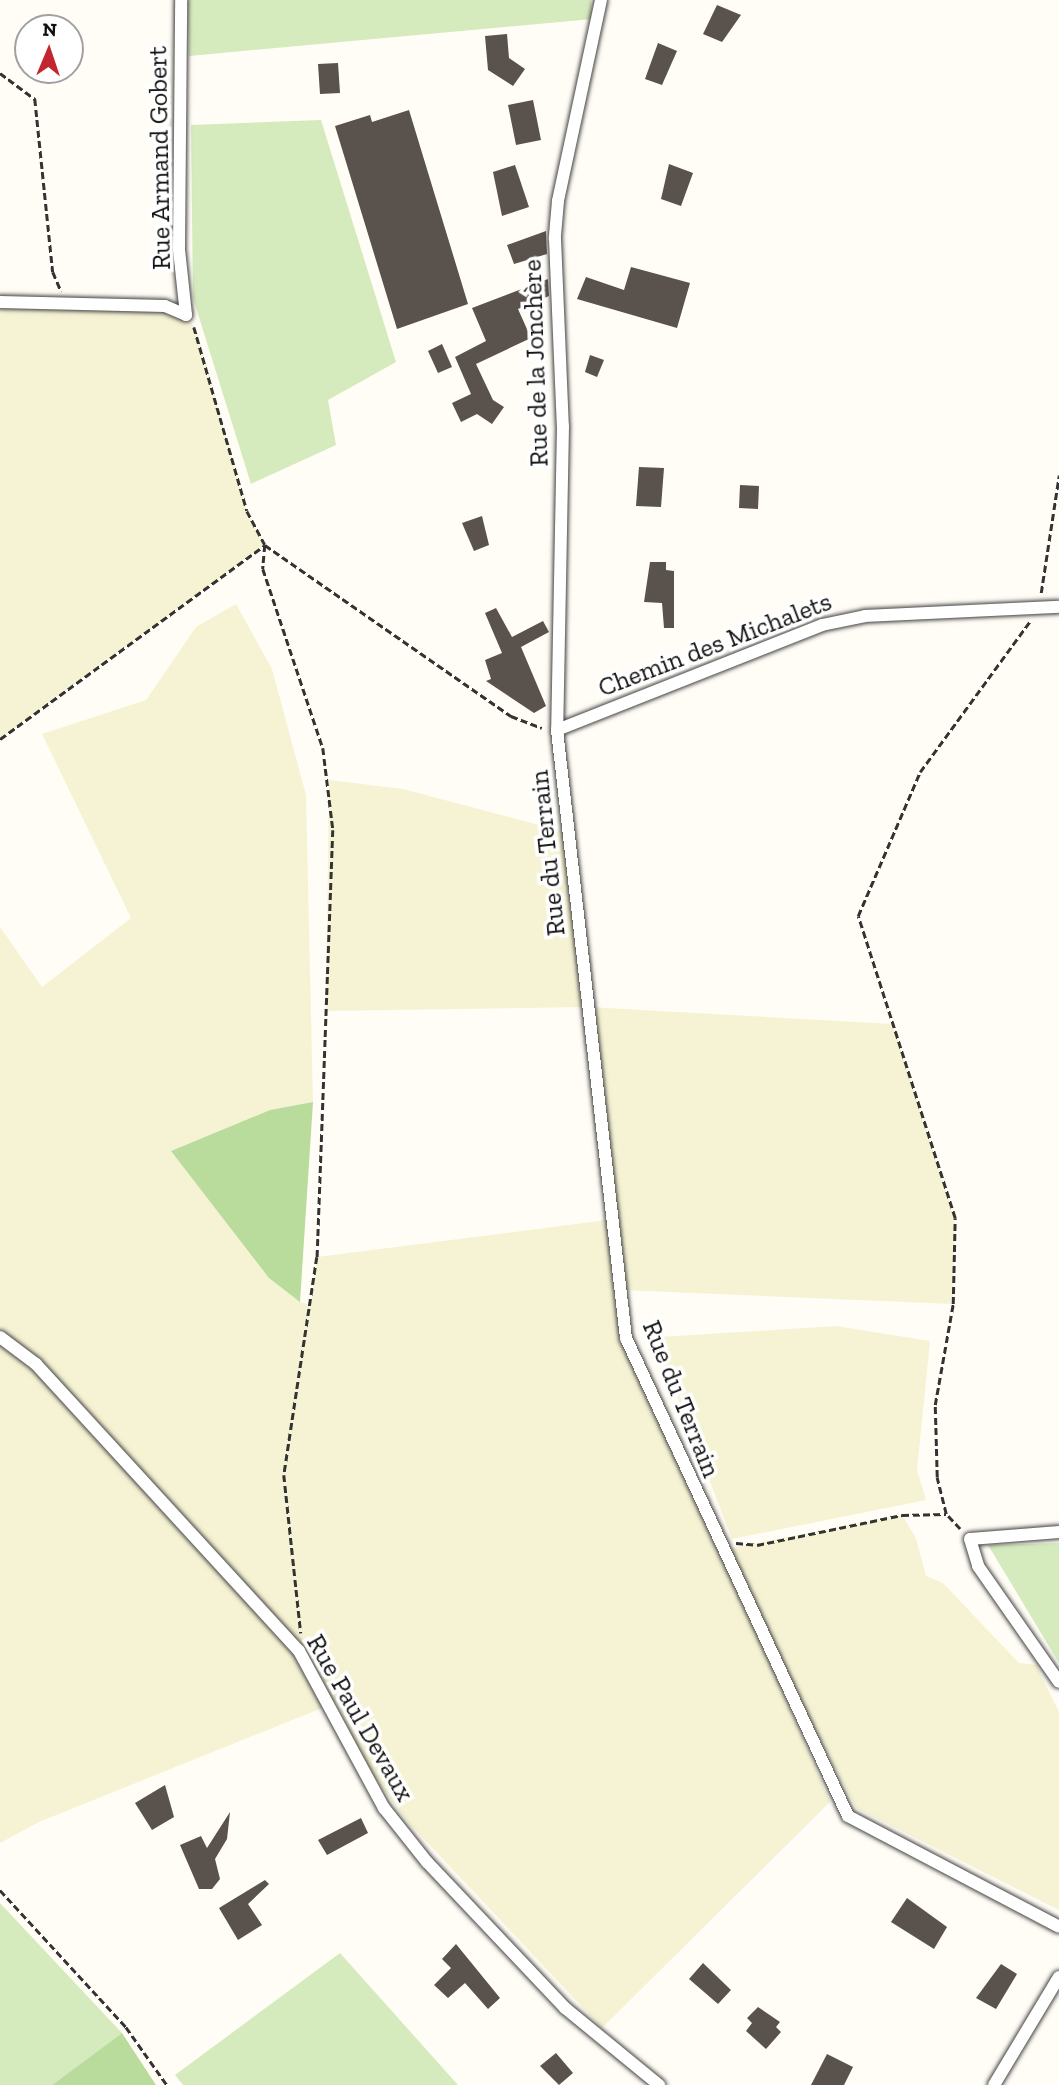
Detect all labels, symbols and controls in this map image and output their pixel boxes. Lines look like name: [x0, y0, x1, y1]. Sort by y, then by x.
north arrow: [14, 14, 84, 84]
text: N: [42, 18, 57, 41]
street label: Rue Armand Gobert: [142, 45, 178, 271]
street label: Rue de la Jonchère: [517, 259, 555, 467]
street label: Chemin des Michalets: [594, 586, 836, 704]
street label: Rue du Terrain: [524, 768, 572, 938]
street label: Rue du Terrain: [635, 1316, 727, 1482]
street label: Rue Paul Devaux: [300, 1629, 420, 1807]

